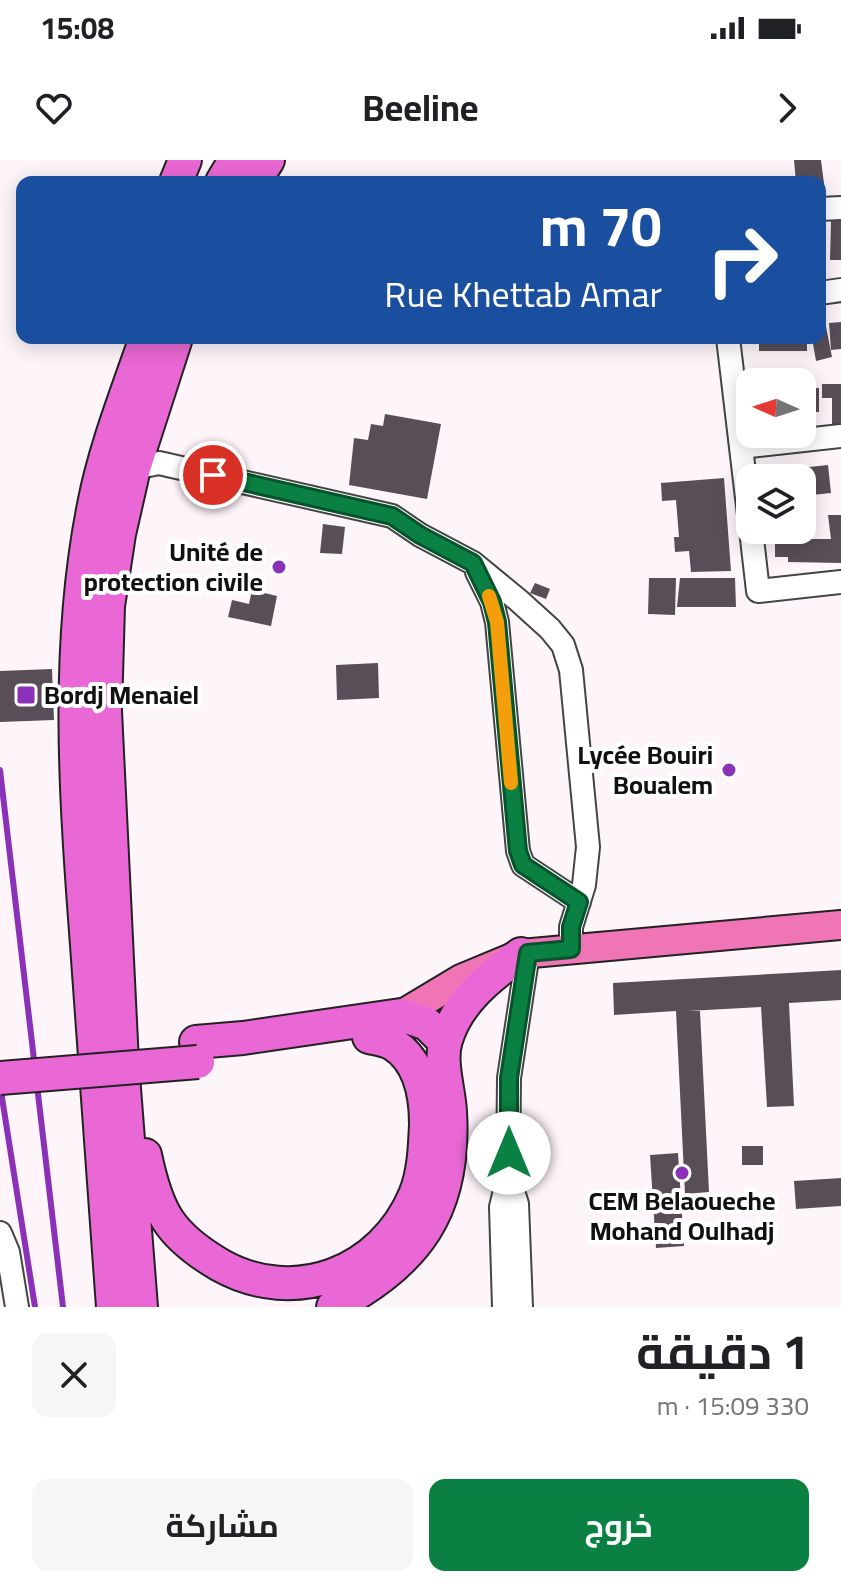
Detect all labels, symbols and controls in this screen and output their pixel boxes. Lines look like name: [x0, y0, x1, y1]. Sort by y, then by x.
text: 15:08: [40, 0, 114, 56]
text: Beeline: [362, 74, 479, 142]
icon: heart: [32, 86, 76, 130]
icon: forward: [765, 86, 809, 130]
text: 70 m: [540, 173, 662, 278]
icon: right: [690, 208, 794, 312]
text: Rue Khettab Amar: [384, 260, 662, 328]
north arrow: [736, 368, 816, 448]
map controls: [736, 368, 816, 544]
pin: [179, 441, 247, 509]
icon: arrive: [191, 453, 235, 497]
button: layers: [736, 464, 816, 544]
place label: Unité de protection civile: [84, 527, 263, 606]
marker: Unité de protection civile: [270, 558, 288, 576]
place label: Bordj Menaiel: [44, 670, 199, 719]
marker: Bordj Menaiel: [15, 684, 37, 706]
place label: Lycée Bouiri Boualem: [578, 730, 713, 809]
marker: Lycée Bouiri Boualem: [720, 761, 738, 779]
position arrow: [467, 1111, 551, 1195]
marker: CEM Belaoueche Mohand Oulhadj: [673, 1164, 691, 1182]
place label: CEM Belaoueche Mohand Oulhadj: [588, 1176, 776, 1255]
text: 1 دقيقة: [636, 1306, 809, 1396]
button: close: [32, 1333, 116, 1417]
text: 330 m · 15:09: [657, 1381, 809, 1430]
button: مشاركة: [32, 1479, 413, 1571]
button: خروج: [429, 1479, 809, 1571]

